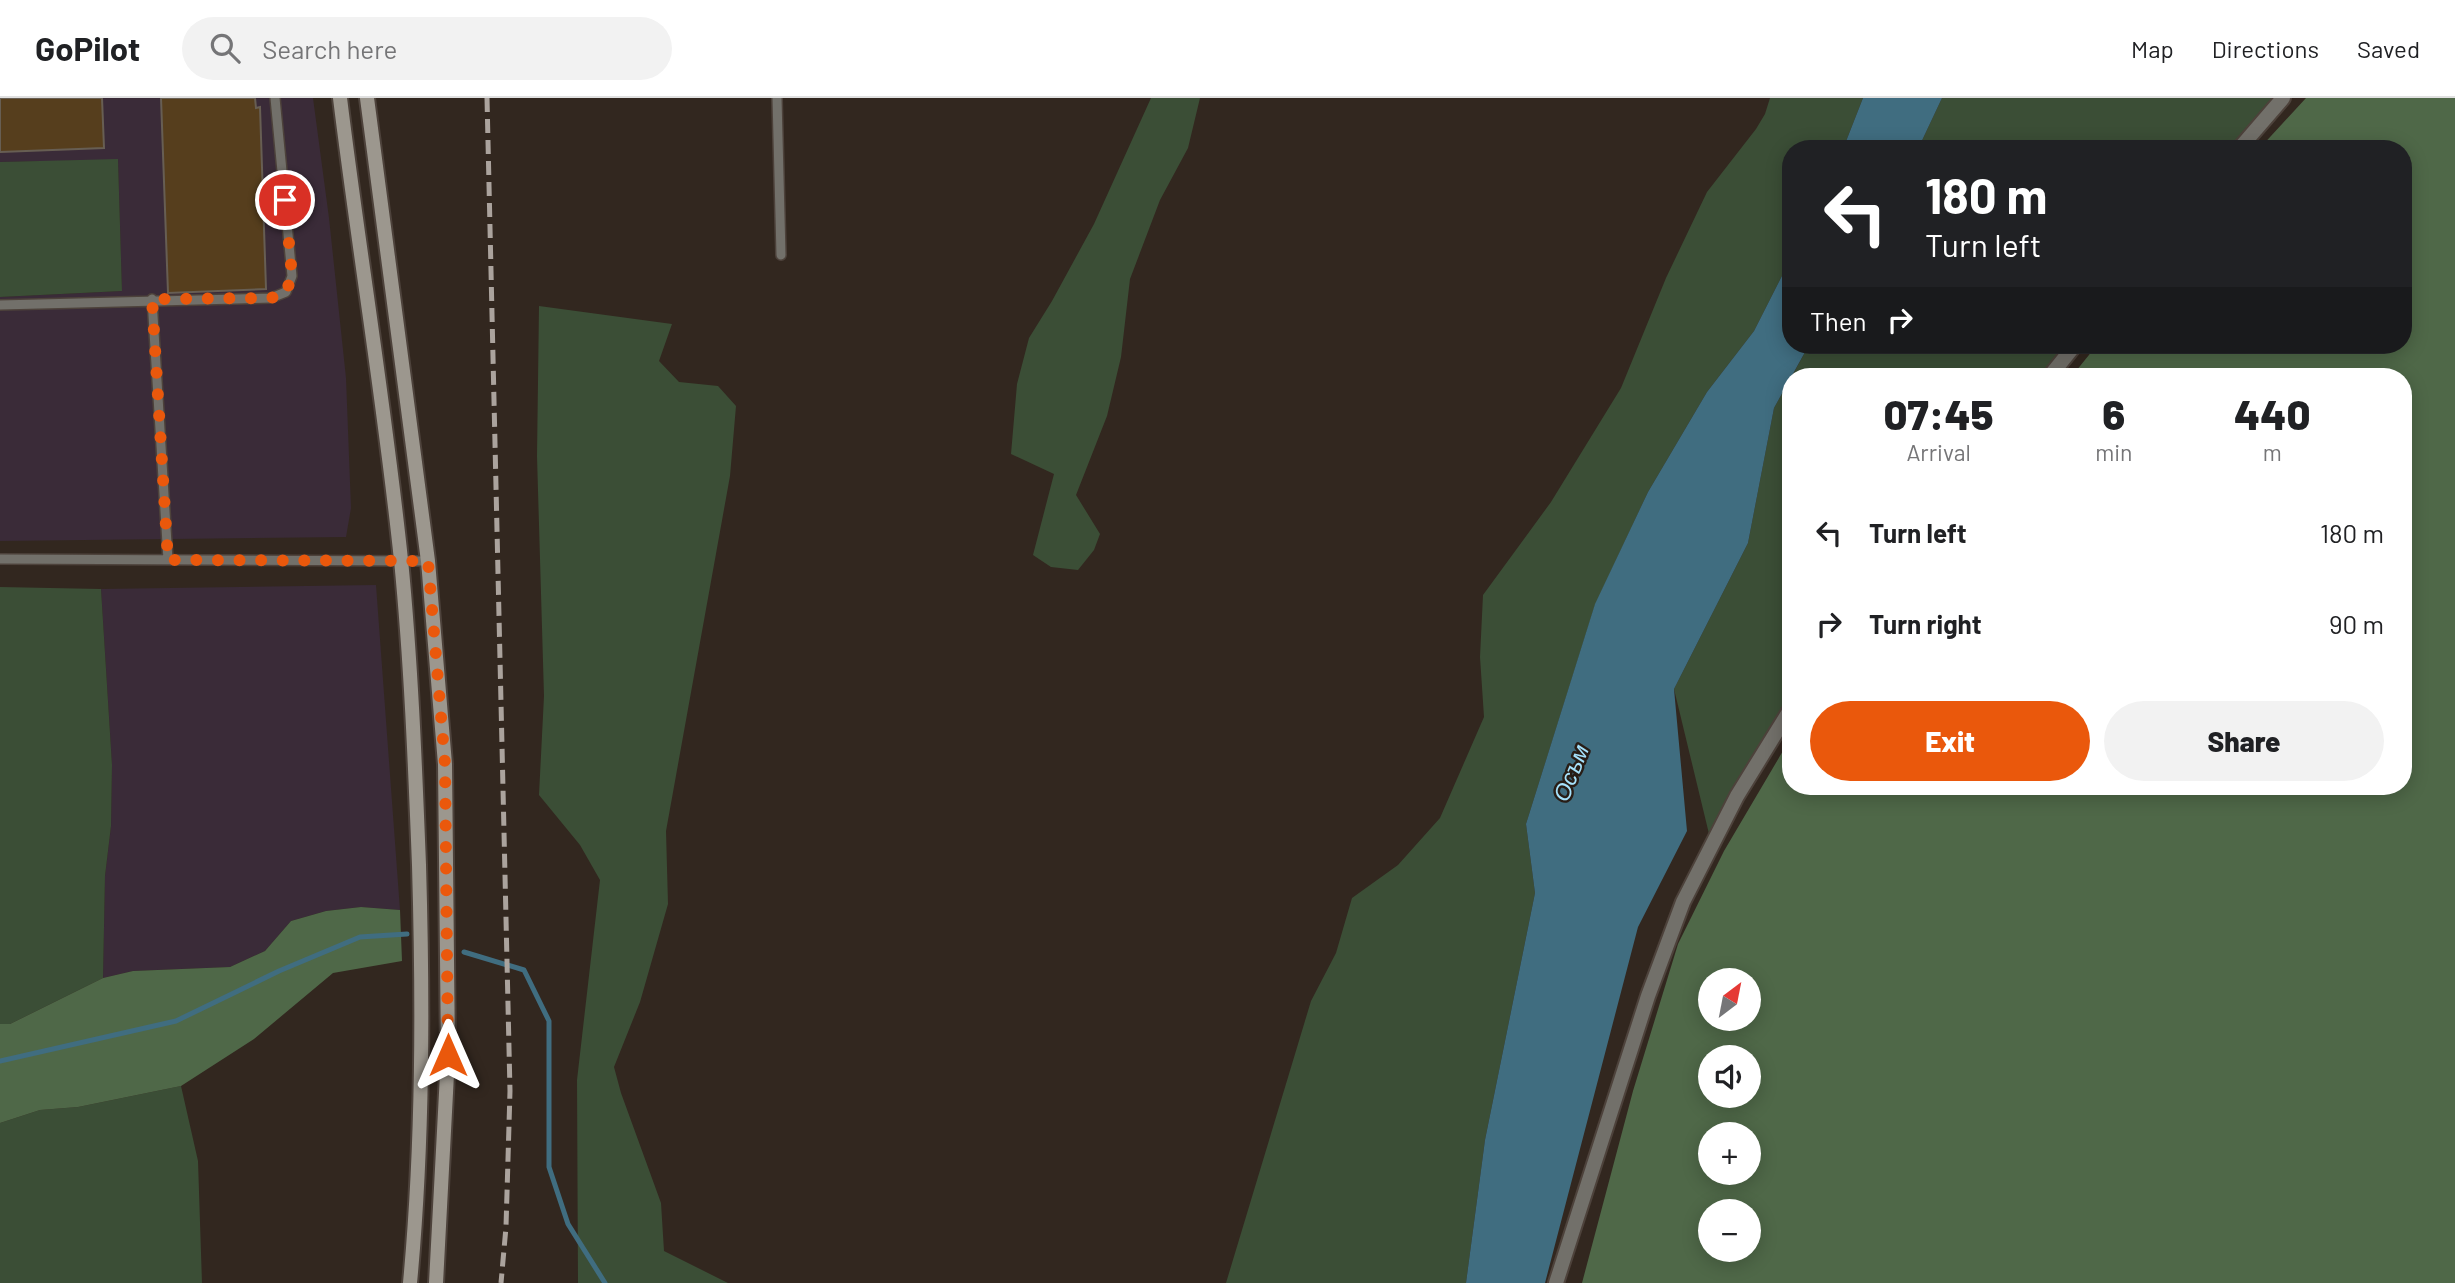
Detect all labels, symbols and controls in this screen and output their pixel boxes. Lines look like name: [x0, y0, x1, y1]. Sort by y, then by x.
search box: [182, 17, 672, 80]
text: GoPilot: [35, 28, 140, 68]
icon: search: [206, 29, 244, 67]
text: Search here: [262, 33, 397, 64]
text: Map: [2131, 34, 2174, 63]
text: Directions: [2212, 34, 2319, 63]
text: Saved: [2357, 34, 2420, 63]
text: 180 m: [1925, 165, 2048, 224]
icon: left: [1810, 168, 1901, 259]
pin: [255, 170, 315, 230]
icon: arrive: [266, 181, 304, 219]
text: Turn left: [1925, 225, 2042, 263]
icon: right: [1881, 301, 1919, 339]
text: Then: [1810, 305, 1867, 336]
text: 07:45: [1884, 388, 1994, 438]
text: 6: [2102, 388, 2125, 438]
text: 440: [2234, 388, 2310, 438]
text: Arrival: [1906, 438, 1971, 466]
text: min: [2095, 438, 2132, 466]
text: m: [2263, 438, 2282, 466]
icon: left: [1810, 514, 1848, 552]
text: Turn left: [1869, 517, 1967, 548]
text: 180 m: [2320, 517, 2384, 548]
icon: right: [1810, 605, 1848, 643]
text: Turn right: [1869, 608, 1982, 639]
text: 90 m: [2329, 608, 2384, 639]
button: Exit: [1810, 701, 2090, 781]
button: Share: [2104, 701, 2384, 781]
water label: Осъм: [1546, 740, 1594, 805]
north arrow: [1698, 968, 1760, 1031]
map controls: [1698, 968, 1761, 1262]
position arrow: [411, 1018, 485, 1092]
button: sound: [1698, 1045, 1761, 1108]
button: +: [1698, 1122, 1761, 1185]
button: −: [1698, 1199, 1761, 1262]

